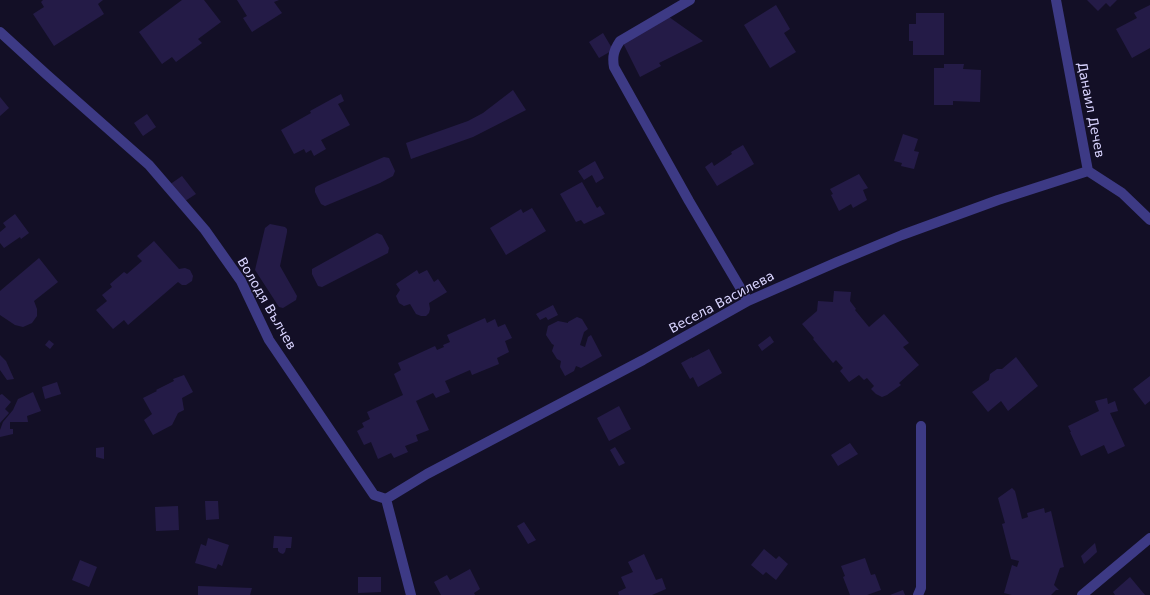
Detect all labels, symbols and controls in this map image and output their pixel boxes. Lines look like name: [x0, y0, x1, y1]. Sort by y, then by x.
street label: Данаил Дечев: [1073, 61, 1107, 159]
street label: Володя Вълчев: [233, 255, 299, 353]
street label: Весела Василева: [667, 269, 777, 337]

